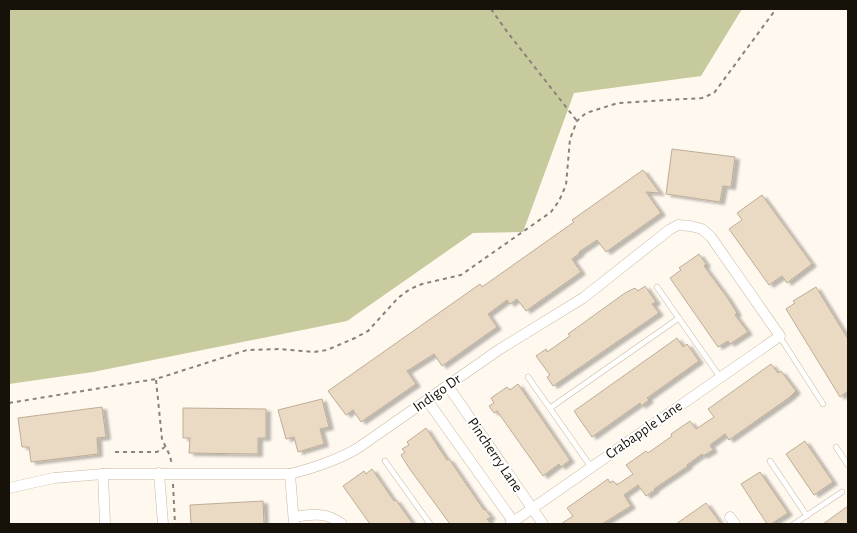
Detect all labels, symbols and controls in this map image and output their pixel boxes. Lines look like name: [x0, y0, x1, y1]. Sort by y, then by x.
street label: Indigo Dr: [410, 371, 464, 415]
street label: Crabapple Lane: [603, 398, 685, 462]
street label: Pincherry Lane: [465, 415, 525, 495]

